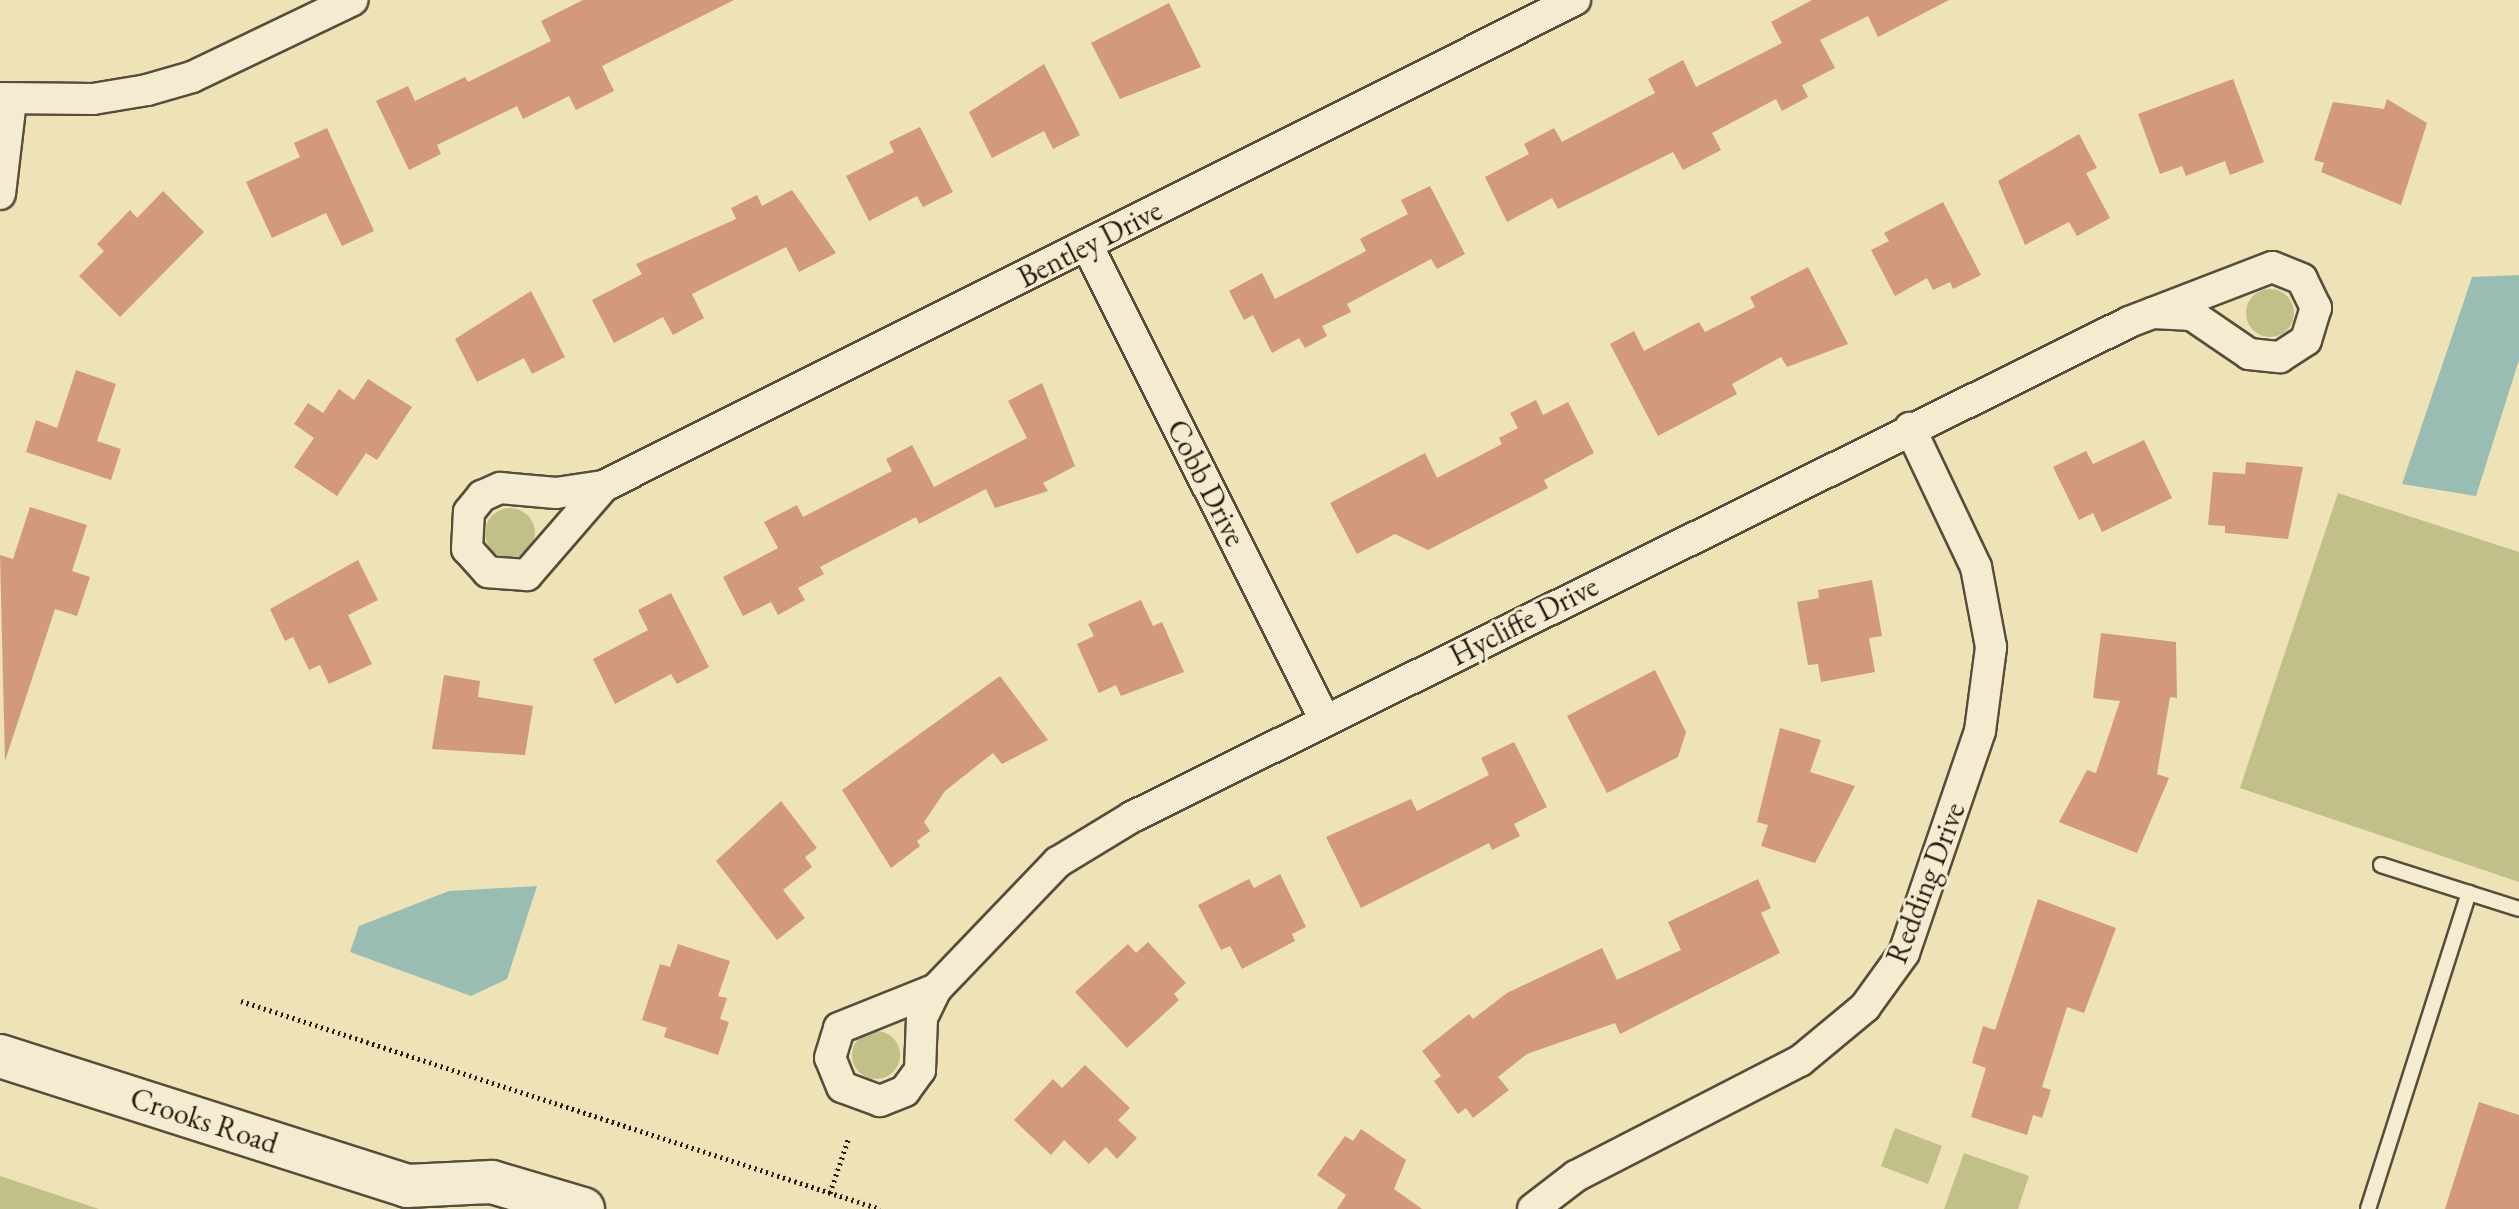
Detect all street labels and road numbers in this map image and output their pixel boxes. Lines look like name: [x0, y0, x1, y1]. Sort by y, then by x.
street label: Bentley Drive: [1012, 192, 1168, 296]
street label: Cobb Drive: [1159, 414, 1253, 552]
street label: Hycliffe Drive: [1444, 568, 1604, 674]
street label: Redding Drive: [1879, 797, 1973, 969]
street label: Crooks Road: [126, 1080, 282, 1162]

